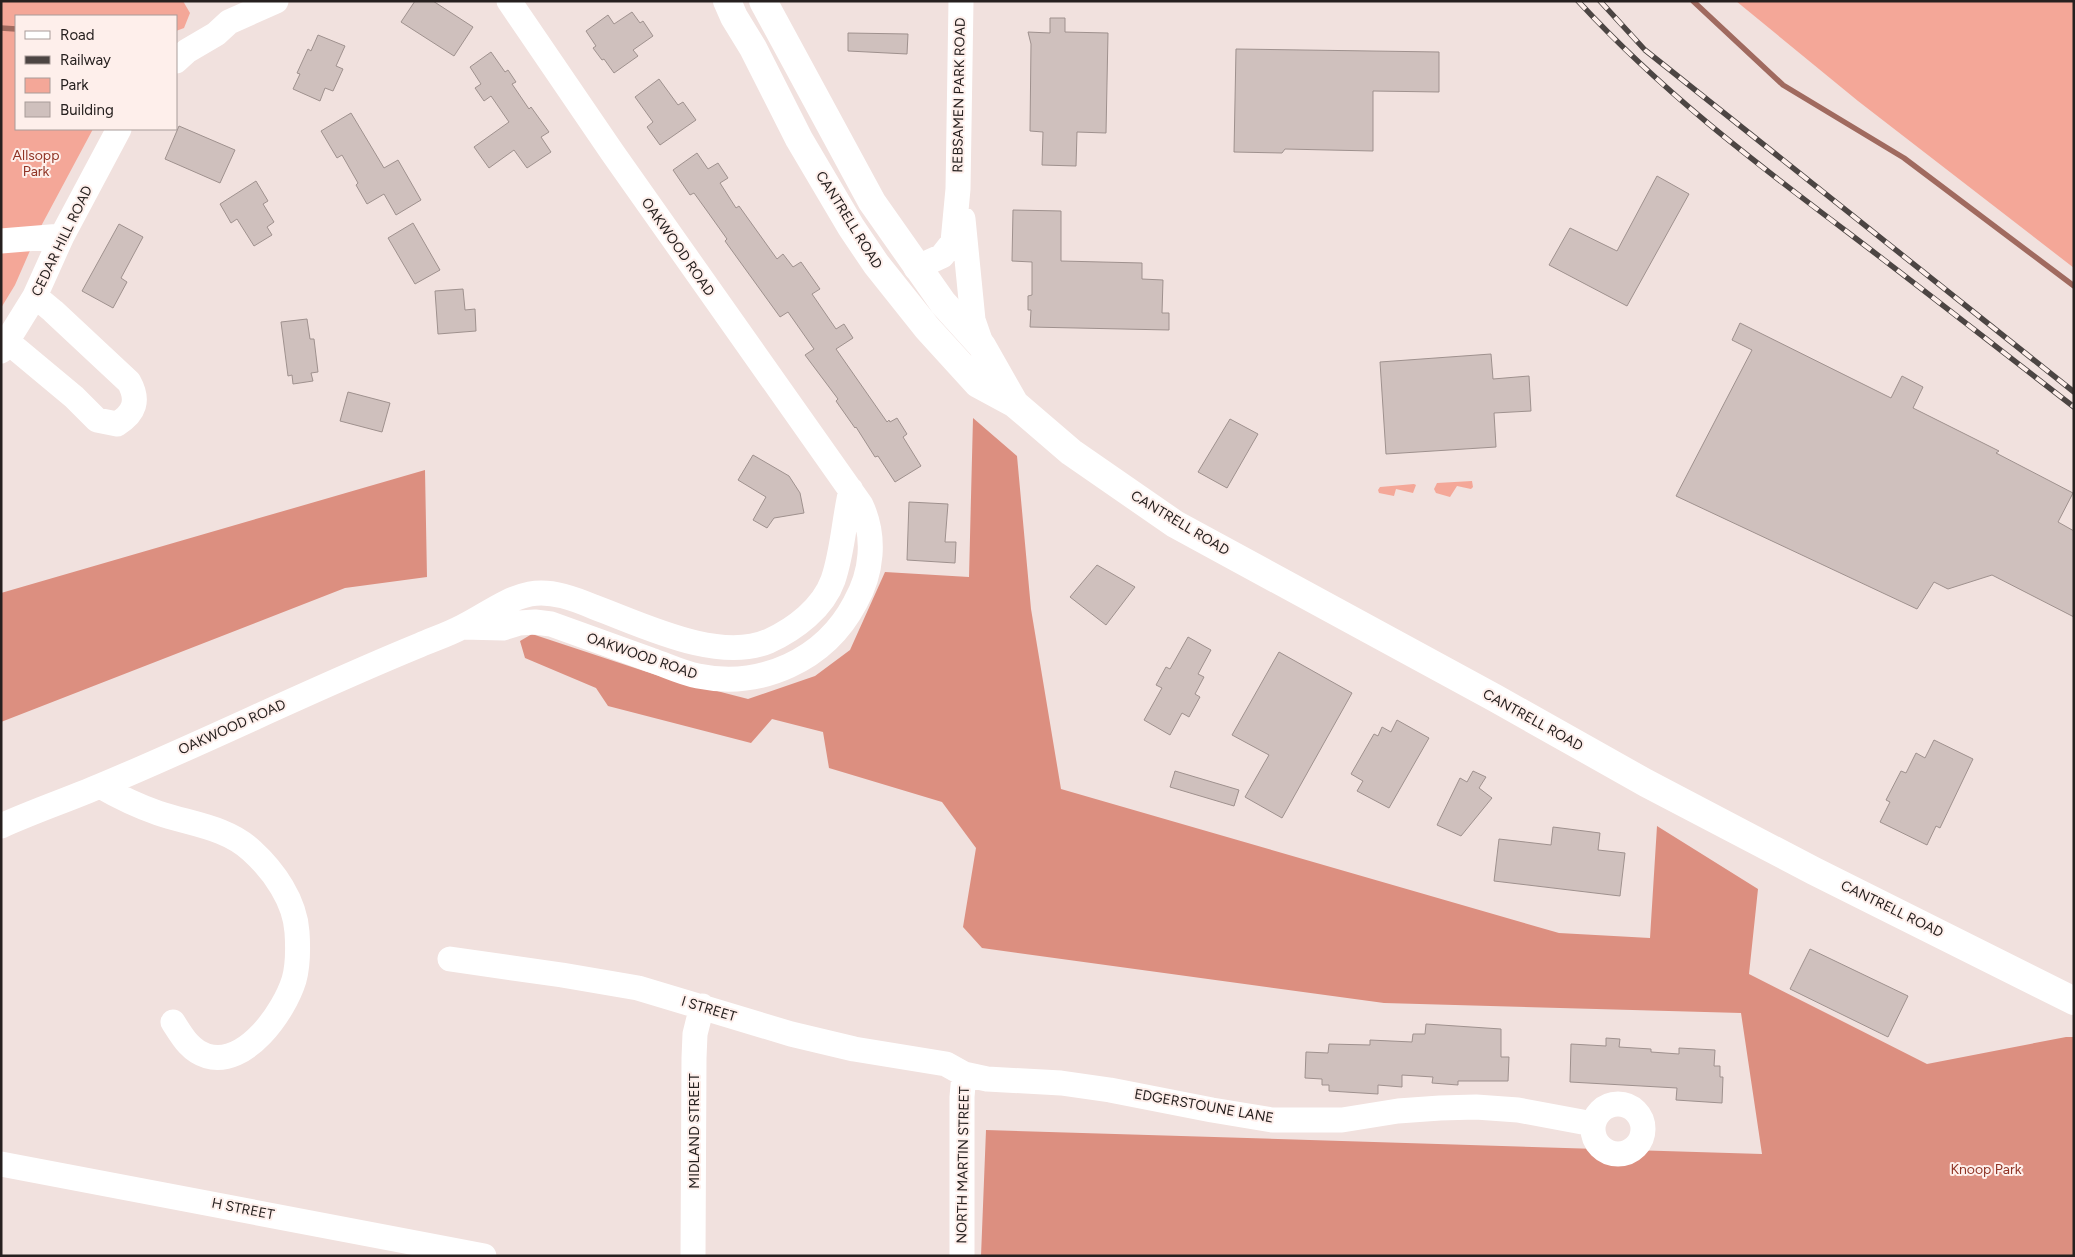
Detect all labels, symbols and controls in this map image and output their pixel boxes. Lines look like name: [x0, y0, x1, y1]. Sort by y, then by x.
legend: [15, 15, 178, 130]
street label: REBSAMEN PARK ROAD: [949, 17, 969, 173]
text: Road: [60, 26, 95, 44]
text: Railway: [60, 51, 111, 69]
text: Park: [60, 76, 89, 94]
text: Building: [60, 101, 114, 119]
park label: Allsopp Park: [13, 147, 59, 180]
street label: CANTRELL ROAD: [812, 168, 886, 272]
street label: CEDAR HILL ROAD: [28, 183, 96, 299]
street label: OAKWOOD ROAD: [638, 195, 718, 299]
street label: CANTRELL ROAD: [1128, 487, 1232, 559]
street label: OAKWOOD ROAD: [584, 629, 700, 683]
street label: CANTRELL ROAD: [1480, 685, 1586, 755]
street label: OAKWOOD ROAD: [176, 696, 288, 758]
street label: CANTRELL ROAD: [1838, 877, 1946, 941]
street label: I STREET: [679, 993, 739, 1025]
street label: MIDLAND STREET: [686, 1073, 703, 1189]
street label: EDGERSTOUNE LANE: [1133, 1085, 1275, 1127]
street label: NORTH MARTIN STREET: [953, 1086, 973, 1244]
park label: Knoop Park: [1951, 1161, 2022, 1178]
street label: H STREET: [210, 1195, 276, 1223]

